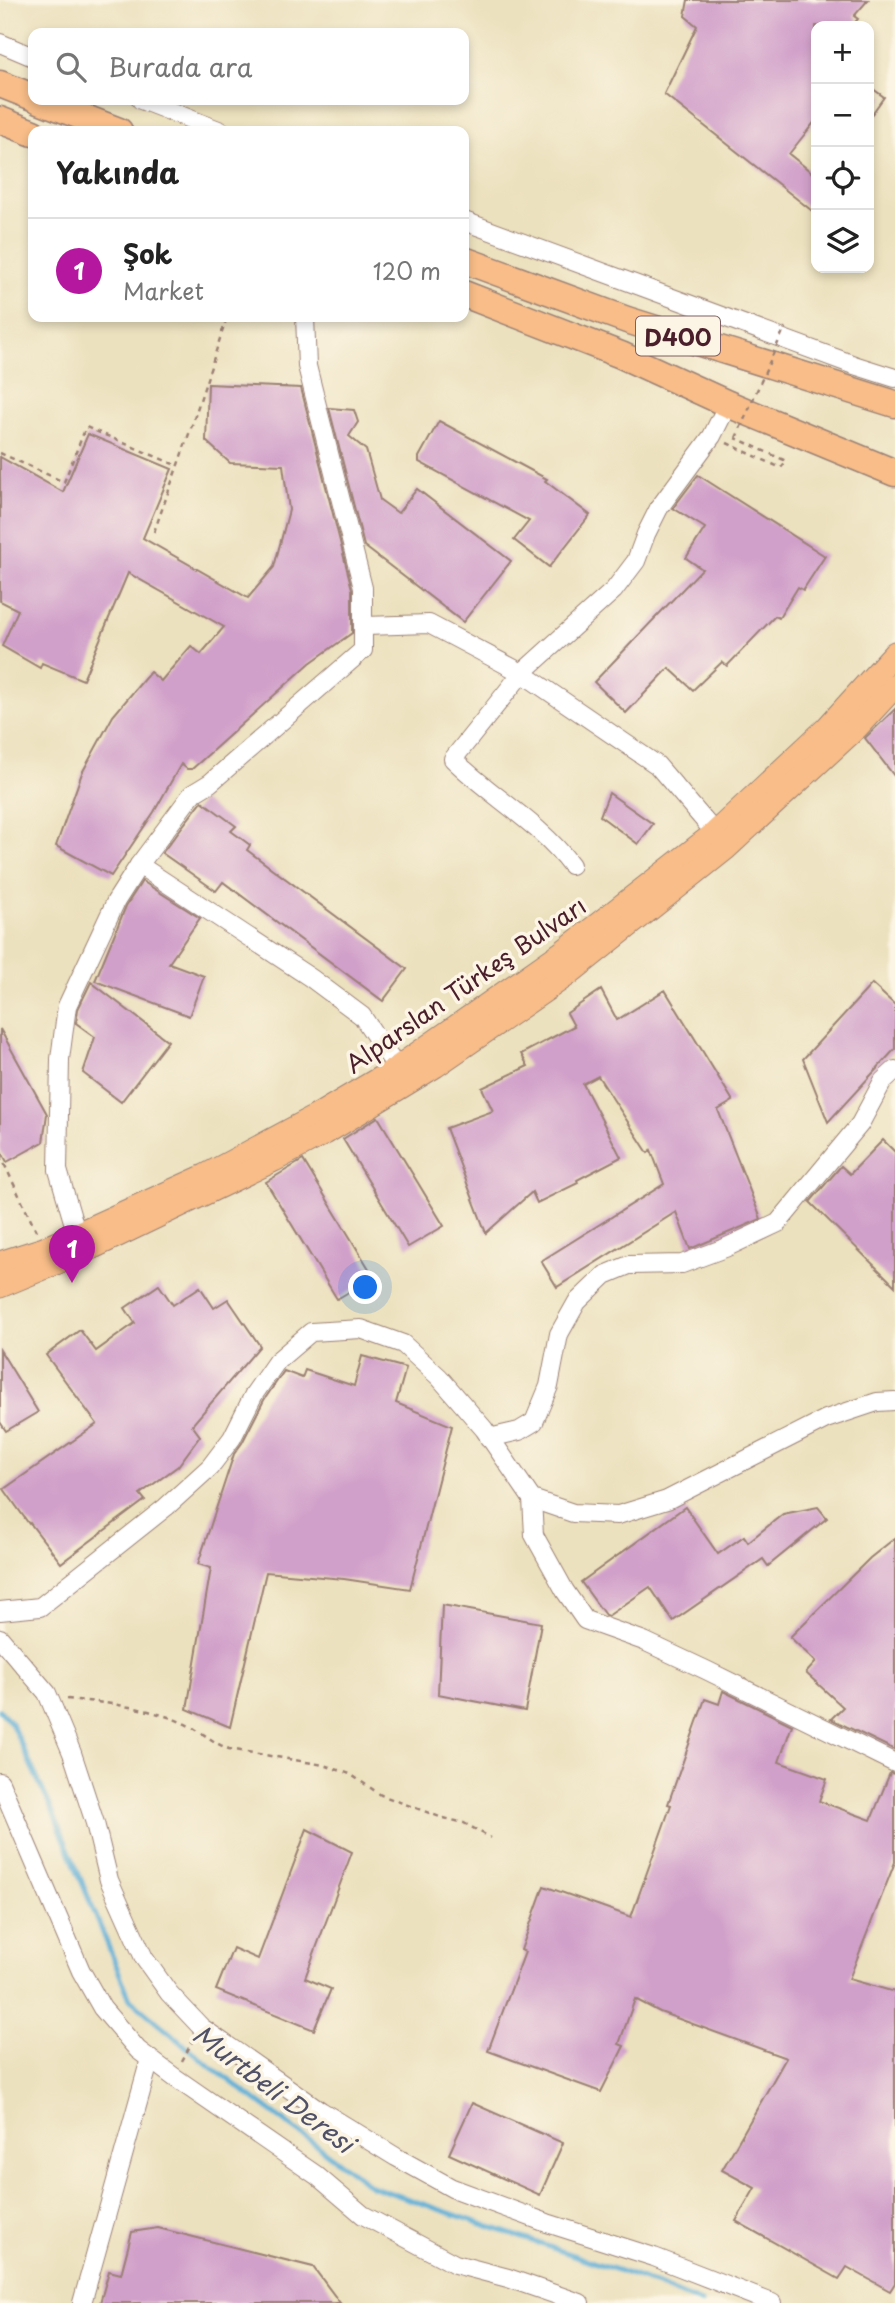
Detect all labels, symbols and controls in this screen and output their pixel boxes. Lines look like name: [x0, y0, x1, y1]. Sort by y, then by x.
map controls: [811, 21, 874, 273]
button: +: [811, 21, 874, 84]
search box: [28, 28, 469, 105]
text: Burada ara: [108, 47, 252, 86]
icon: search: [52, 48, 90, 86]
button: −: [811, 84, 874, 147]
button: locate: [811, 147, 874, 210]
text: Yakında: [56, 149, 179, 194]
button: layers: [811, 210, 874, 273]
text: Şok: [123, 234, 172, 273]
text: 1: [74, 253, 85, 288]
text: 120 m: [373, 253, 441, 288]
text: Market: [123, 273, 204, 308]
road number: D400: [636, 316, 720, 356]
street label: Alparslan Türkeş Bulvarı: [337, 887, 593, 1081]
pin: 1: [49, 1225, 95, 1283]
your location: [348, 1270, 382, 1304]
water label: Murtbeli Deresi: [185, 2014, 365, 2164]

